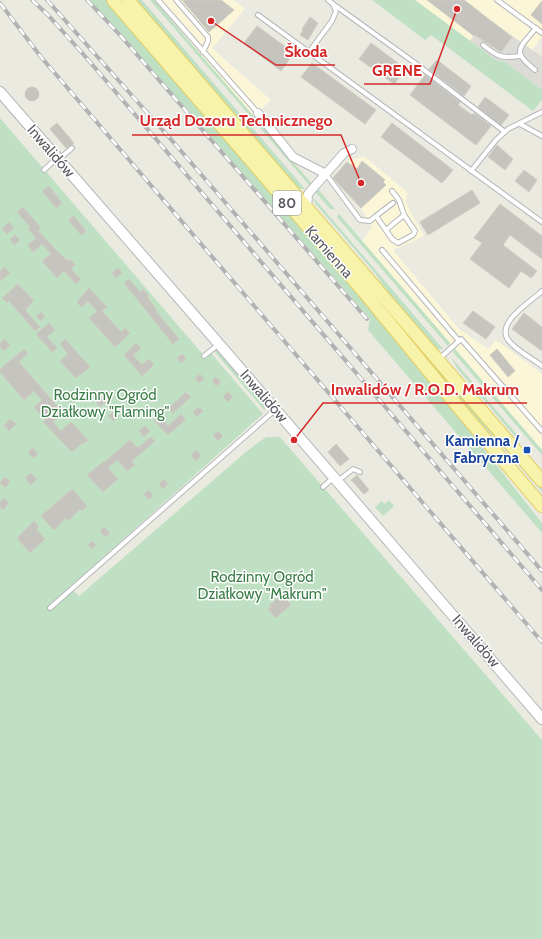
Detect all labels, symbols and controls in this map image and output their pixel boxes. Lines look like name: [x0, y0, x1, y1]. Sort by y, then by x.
callout: Škoda: [276, 37, 335, 65]
text: Škoda: [285, 42, 327, 61]
callout: GRENE: [364, 56, 430, 84]
text: GRENE: [372, 61, 422, 80]
callout: Urząd Dozoru Technicznego: [132, 107, 341, 135]
text: Urząd Dozoru Technicznego: [139, 111, 333, 130]
street label: Inwalidów: [23, 121, 79, 181]
road number: 80: [273, 191, 301, 215]
street label: Kamienna: [301, 222, 357, 283]
street label: Inwalidów: [236, 366, 292, 426]
callout: Inwalidów / R.O.D. Makrum: [323, 375, 527, 403]
text: Inwalidów / R.O.D. Makrum: [331, 380, 519, 399]
park label: Rodzinny Ogród Działkowy "Flaming": [41, 386, 169, 421]
place label: Kamienna / Fabryczna: [445, 432, 520, 467]
marker: Kamienna / Fabryczna: [522, 445, 532, 455]
park label: Rodzinny Ogród Działkowy "Makrum": [197, 568, 327, 603]
street label: Inwalidów: [448, 611, 504, 671]

